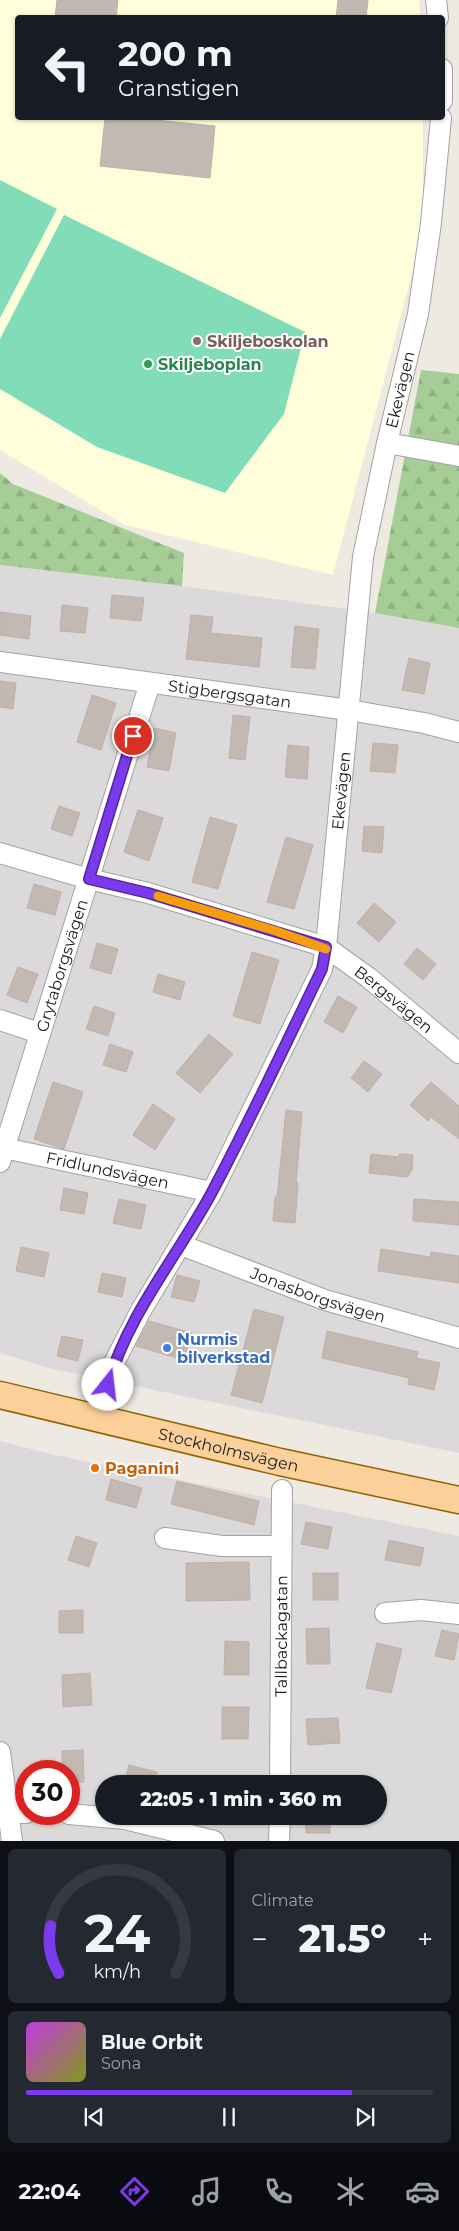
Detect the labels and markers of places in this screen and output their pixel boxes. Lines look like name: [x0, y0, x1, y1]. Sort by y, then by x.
place label: Skiljeboskolan: [207, 332, 329, 351]
marker: Skiljeboskolan: [191, 335, 203, 347]
place label: Skiljeboplan: [158, 355, 262, 374]
marker: Skiljeboplan: [142, 358, 154, 370]
pin: [112, 715, 154, 757]
place label: Nurmis bilverkstad: [177, 1330, 270, 1367]
marker: Nurmis bilverkstad: [161, 1342, 173, 1354]
place label: Paganini: [105, 1459, 179, 1478]
marker: Paganini: [89, 1462, 101, 1474]

